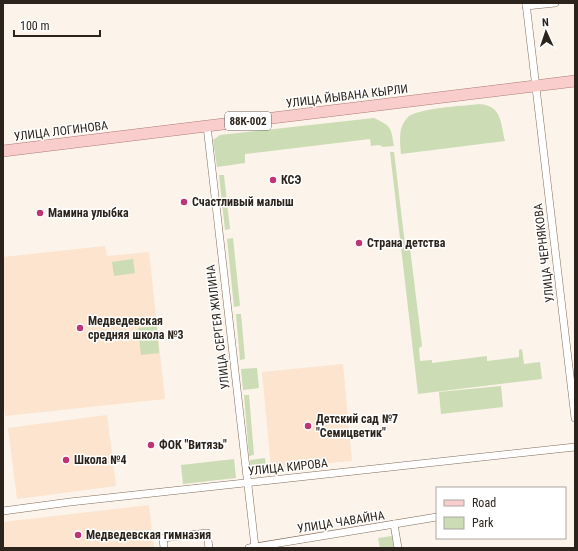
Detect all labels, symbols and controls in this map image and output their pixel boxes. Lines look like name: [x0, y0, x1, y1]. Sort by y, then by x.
scale bar: [14, 12, 100, 38]
north arrow: [526, 12, 566, 52]
text: N: [542, 16, 549, 29]
text: 100 m: [20, 19, 50, 33]
street label: УЛИЦА ЙЫВАНА КЫРЛИ: [285, 81, 409, 110]
road number: 88К-002: [225, 112, 271, 130]
street label: УЛИЦА ЛОГИНОВА: [13, 118, 109, 144]
place label: КСЭ: [281, 173, 301, 187]
marker: КСЭ: [268, 175, 278, 185]
place label: Счастливый малыш: [192, 195, 294, 209]
marker: Счастливый малыш: [179, 197, 189, 207]
street label: УЛИЦА ЧЕРНЯКОВА: [531, 203, 557, 303]
place label: Мамина улыбка: [48, 206, 129, 220]
marker: Мамина улыбка: [35, 208, 45, 218]
place label: Страна детства: [367, 236, 446, 250]
marker: Страна детства: [354, 238, 364, 248]
street label: УЛИЦА СЕРГЕЯ ЖИЛИНА: [203, 264, 233, 390]
place label: Медведевская средняя школа №3: [88, 314, 184, 342]
marker: Медведевская средняя школа №3: [75, 323, 85, 333]
place label: Детский сад №7 "Семицветик": [316, 412, 398, 440]
marker: Детский сад №7 "Семицветик": [303, 421, 313, 431]
place label: ФОК "Витязь": [159, 438, 227, 452]
marker: ФОК "Витязь": [146, 440, 156, 450]
place label: Школа №4: [74, 453, 127, 467]
marker: Школа №4: [61, 455, 71, 465]
street label: УЛИЦА КИРОВА: [247, 456, 329, 478]
legend: [436, 487, 566, 539]
text: Road: [472, 496, 496, 510]
street label: УЛИЦА ЧАВАЙНА: [296, 507, 386, 536]
text: Park: [472, 516, 494, 530]
place label: Медведевская гимназия: [86, 528, 211, 542]
marker: Медведевская гимназия: [73, 530, 83, 540]

